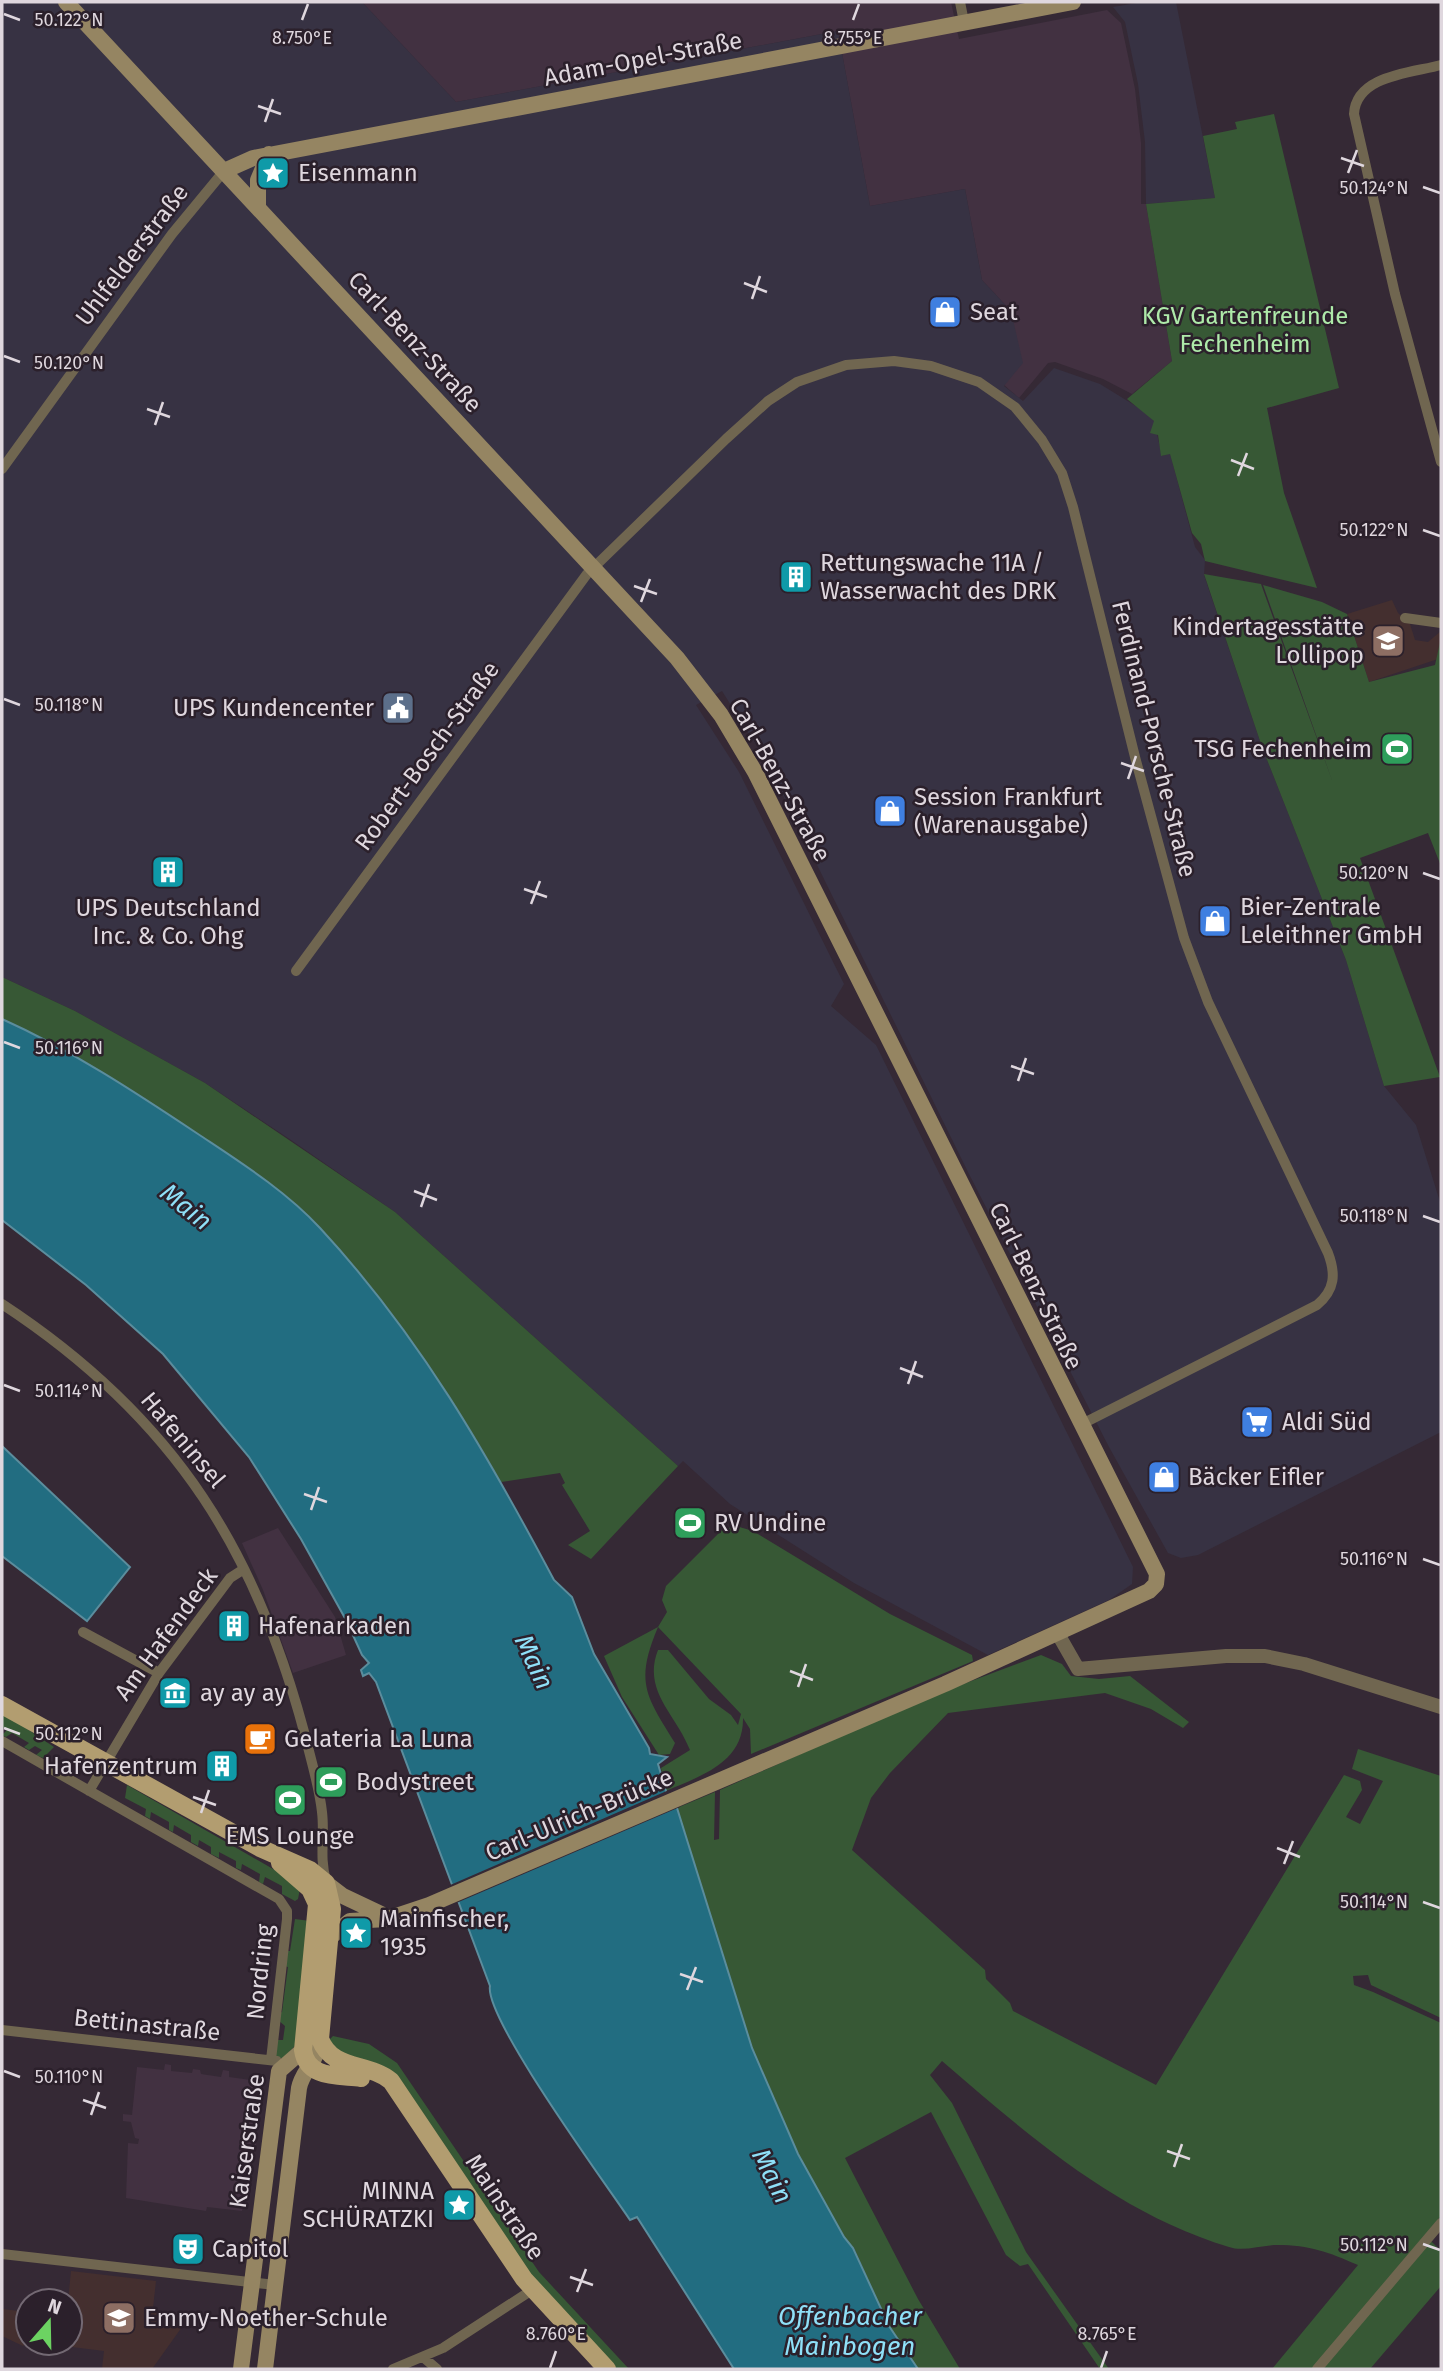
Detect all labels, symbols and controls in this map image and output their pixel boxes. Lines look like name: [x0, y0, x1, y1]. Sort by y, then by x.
text: 50.122°N: [35, 9, 103, 31]
street label: Adam-Opel-Straße: [541, 26, 745, 92]
text: 8.750°E: [272, 27, 332, 49]
text: 8.755°E: [824, 27, 882, 49]
place icon: Eisenmann: [254, 154, 292, 192]
place label: Eisenmann: [298, 159, 418, 187]
text: 50.124°N: [1339, 177, 1409, 199]
street label: Uhlfelderstraße: [70, 179, 194, 331]
street label: Carl-Benz-Straße: [342, 266, 488, 418]
shop icon: Seat: [926, 293, 964, 331]
place label: Seat: [970, 298, 1018, 326]
park label: KGV Gartenfreunde Fechenheim: [1142, 302, 1348, 358]
text: 50.120°N: [34, 352, 104, 374]
text: 50.122°N: [1340, 519, 1408, 541]
place label: Rettungswache 11A / Wasserwacht des DRK: [820, 549, 1057, 605]
building icon: Rettungswache 11A / Wasserwacht des DRK: [777, 558, 815, 596]
street label: Ferdinand-Porsche-Straße: [1106, 598, 1202, 880]
place label: Kindertagesstätte Lollipop: [1172, 613, 1364, 669]
school or university icon: Kindertagesstätte Lollipop: [1369, 622, 1407, 660]
street label: Robert-Bosch-Straße: [349, 656, 505, 856]
public building icon: UPS Kundencenter: [379, 689, 417, 727]
street label: Carl-Benz-Straße: [723, 693, 837, 867]
text: 50.118°N: [35, 694, 103, 716]
place label: UPS Kundencenter: [173, 694, 375, 722]
sports icon: TSG Fechenheim: [1378, 730, 1416, 768]
place label: TSG Fechenheim: [1194, 735, 1372, 763]
place label: Session Frankfurt (Warenausgabe): [914, 783, 1103, 839]
shop icon: Session Frankfurt (Warenausgabe): [871, 792, 909, 830]
building icon: UPS Deutschland Inc. & Co. Ohg: [149, 853, 187, 891]
text: 50.120°N: [1339, 862, 1409, 884]
place label: Bier-Zentrale Leleithner GmbH: [1240, 893, 1423, 949]
place label: UPS Deutschland Inc. & Co. Ohg: [75, 894, 261, 950]
shop icon: Bier-Zentrale Leleithner GmbH: [1196, 902, 1234, 940]
text: 50.116°N: [35, 1037, 103, 1059]
water label: Main: [154, 1177, 218, 1237]
street label: Carl-Benz-Straße: [983, 1198, 1089, 1374]
text: 50.118°N: [1340, 1205, 1408, 1227]
text: 50.114°N: [35, 1380, 103, 1402]
street label: Hafeninsel: [135, 1386, 231, 1494]
supermarket icon: Aldi Süd: [1238, 1403, 1276, 1441]
place label: Aldi Süd: [1282, 1408, 1372, 1436]
shop icon: Bäcker Eifler: [1145, 1458, 1183, 1496]
place label: Bäcker Eifler: [1188, 1463, 1325, 1491]
sports icon: RV Undine: [671, 1504, 709, 1542]
place label: RV Undine: [714, 1509, 826, 1537]
text: 50.116°N: [1340, 1548, 1408, 1570]
street label: Am Hafendeck: [109, 1562, 224, 1705]
building icon: Hafenarkaden: [215, 1607, 253, 1645]
place label: Hafenarkaden: [258, 1612, 411, 1640]
water label: Main: [508, 1630, 560, 1694]
museum icon: ay ay ay: [156, 1674, 194, 1712]
place label: ay ay ay: [200, 1679, 286, 1707]
cafe icon: Gelateria La Luna: [241, 1720, 279, 1758]
text: 50.112°N: [35, 1723, 103, 1745]
place label: Gelateria La Luna: [284, 1725, 473, 1753]
building icon: Hafenzentrum: [203, 1747, 241, 1785]
place label: Hafenzentrum: [44, 1752, 198, 1780]
sports icon: Bodystreet: [312, 1763, 350, 1801]
street label: Carl-Ulrich-Brücke: [481, 1763, 677, 1867]
place label: Bodystreet: [356, 1768, 474, 1796]
sports icon: EMS Lounge: [271, 1781, 309, 1819]
place label: EMS Lounge: [225, 1822, 355, 1850]
text: 50.114°N: [1340, 1891, 1408, 1913]
place label: Mainfischer, 1935: [380, 1905, 509, 1961]
place icon: Mainfischer, 1935: [337, 1914, 375, 1952]
street label: Nordring: [241, 1922, 279, 2021]
street label: Bettinastraße: [72, 2003, 222, 2047]
text: 50.110°N: [35, 2066, 103, 2088]
street label: Kaiserstraße: [224, 2072, 270, 2210]
water label: Main: [745, 2143, 799, 2209]
street label: Mainstraße: [459, 2149, 551, 2265]
place label: MINNA SCHÜRATZKI: [303, 2177, 434, 2233]
place icon: MINNA SCHÜRATZKI: [440, 2186, 478, 2224]
theatre icon: Capitol: [169, 2230, 207, 2268]
text: 50.112°N: [1340, 2234, 1408, 2256]
place label: Capitol: [212, 2235, 289, 2263]
north arrow: [14, 2287, 84, 2357]
text: N: [45, 2294, 65, 2319]
school or university icon: Emmy-Noether-Schule: [100, 2299, 138, 2337]
water label: Offenbacher Mainbogen: [778, 2301, 923, 2362]
place label: Emmy-Noether-Schule: [144, 2304, 388, 2332]
text: 8.760°E: [526, 2323, 586, 2345]
text: 8.765°E: [1077, 2323, 1137, 2345]

